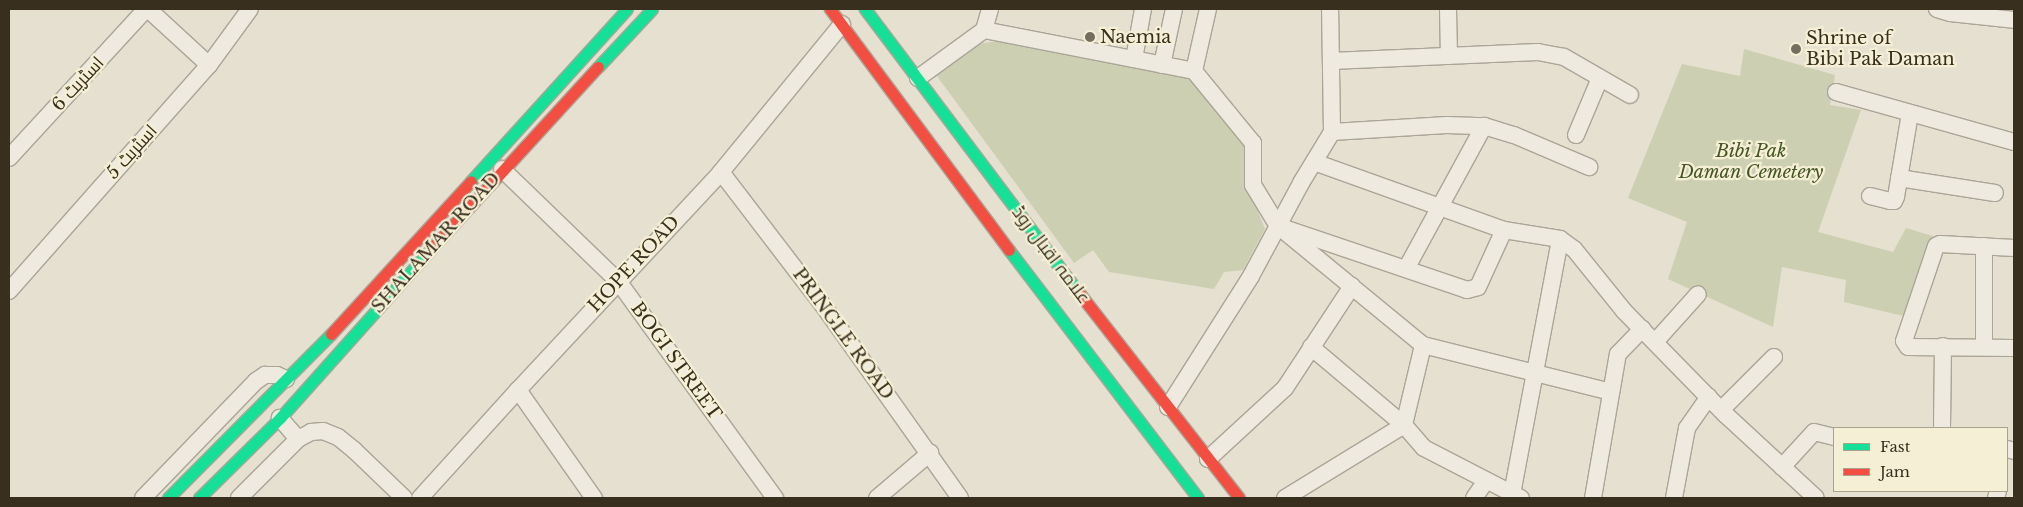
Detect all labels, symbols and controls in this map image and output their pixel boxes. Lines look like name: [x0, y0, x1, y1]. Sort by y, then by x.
place label: Naemia: [1100, 26, 1171, 48]
place label: Shrine of Bibi Pak Daman: [1806, 28, 1955, 70]
marker: Naemia: [1084, 31, 1096, 43]
marker: Shrine of Bibi Pak Daman: [1790, 43, 1802, 55]
street label: اسٹریٹ 6: [47, 52, 109, 116]
street label: اسٹریٹ 5: [102, 121, 162, 183]
park label: Bibi Pak Daman Cemetery: [1679, 141, 1823, 183]
street label: SHALAMAR ROAD: [367, 168, 505, 318]
street label: علامہ اقبال روڈ: [1007, 202, 1095, 308]
street label: HOPE ROAD: [584, 211, 684, 317]
street label: PRINGLE ROAD: [788, 264, 898, 404]
street label: BOGI STREET: [626, 298, 726, 424]
legend: [1833, 427, 2008, 492]
text: Fast: [1880, 437, 1910, 456]
text: Jam: [1880, 462, 1910, 481]

